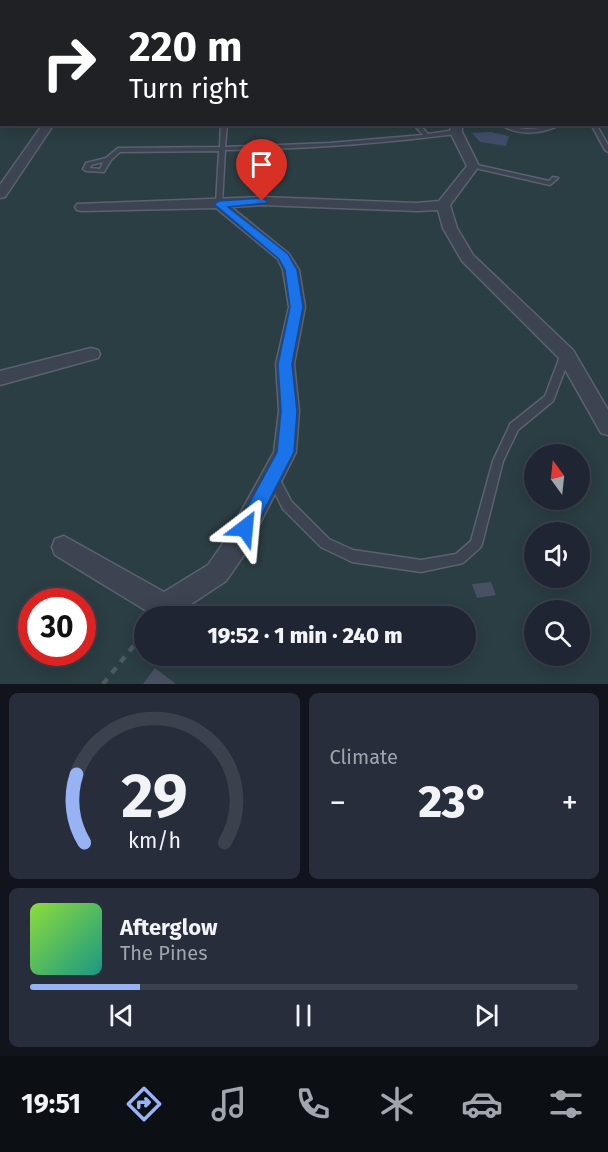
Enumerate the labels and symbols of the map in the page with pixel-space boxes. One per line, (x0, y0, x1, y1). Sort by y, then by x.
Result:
pin (236, 139, 287, 201)
north arrow (524, 444, 590, 510)
position arrow (213, 496, 277, 560)
speed limit sign: 30 (18, 588, 96, 666)

